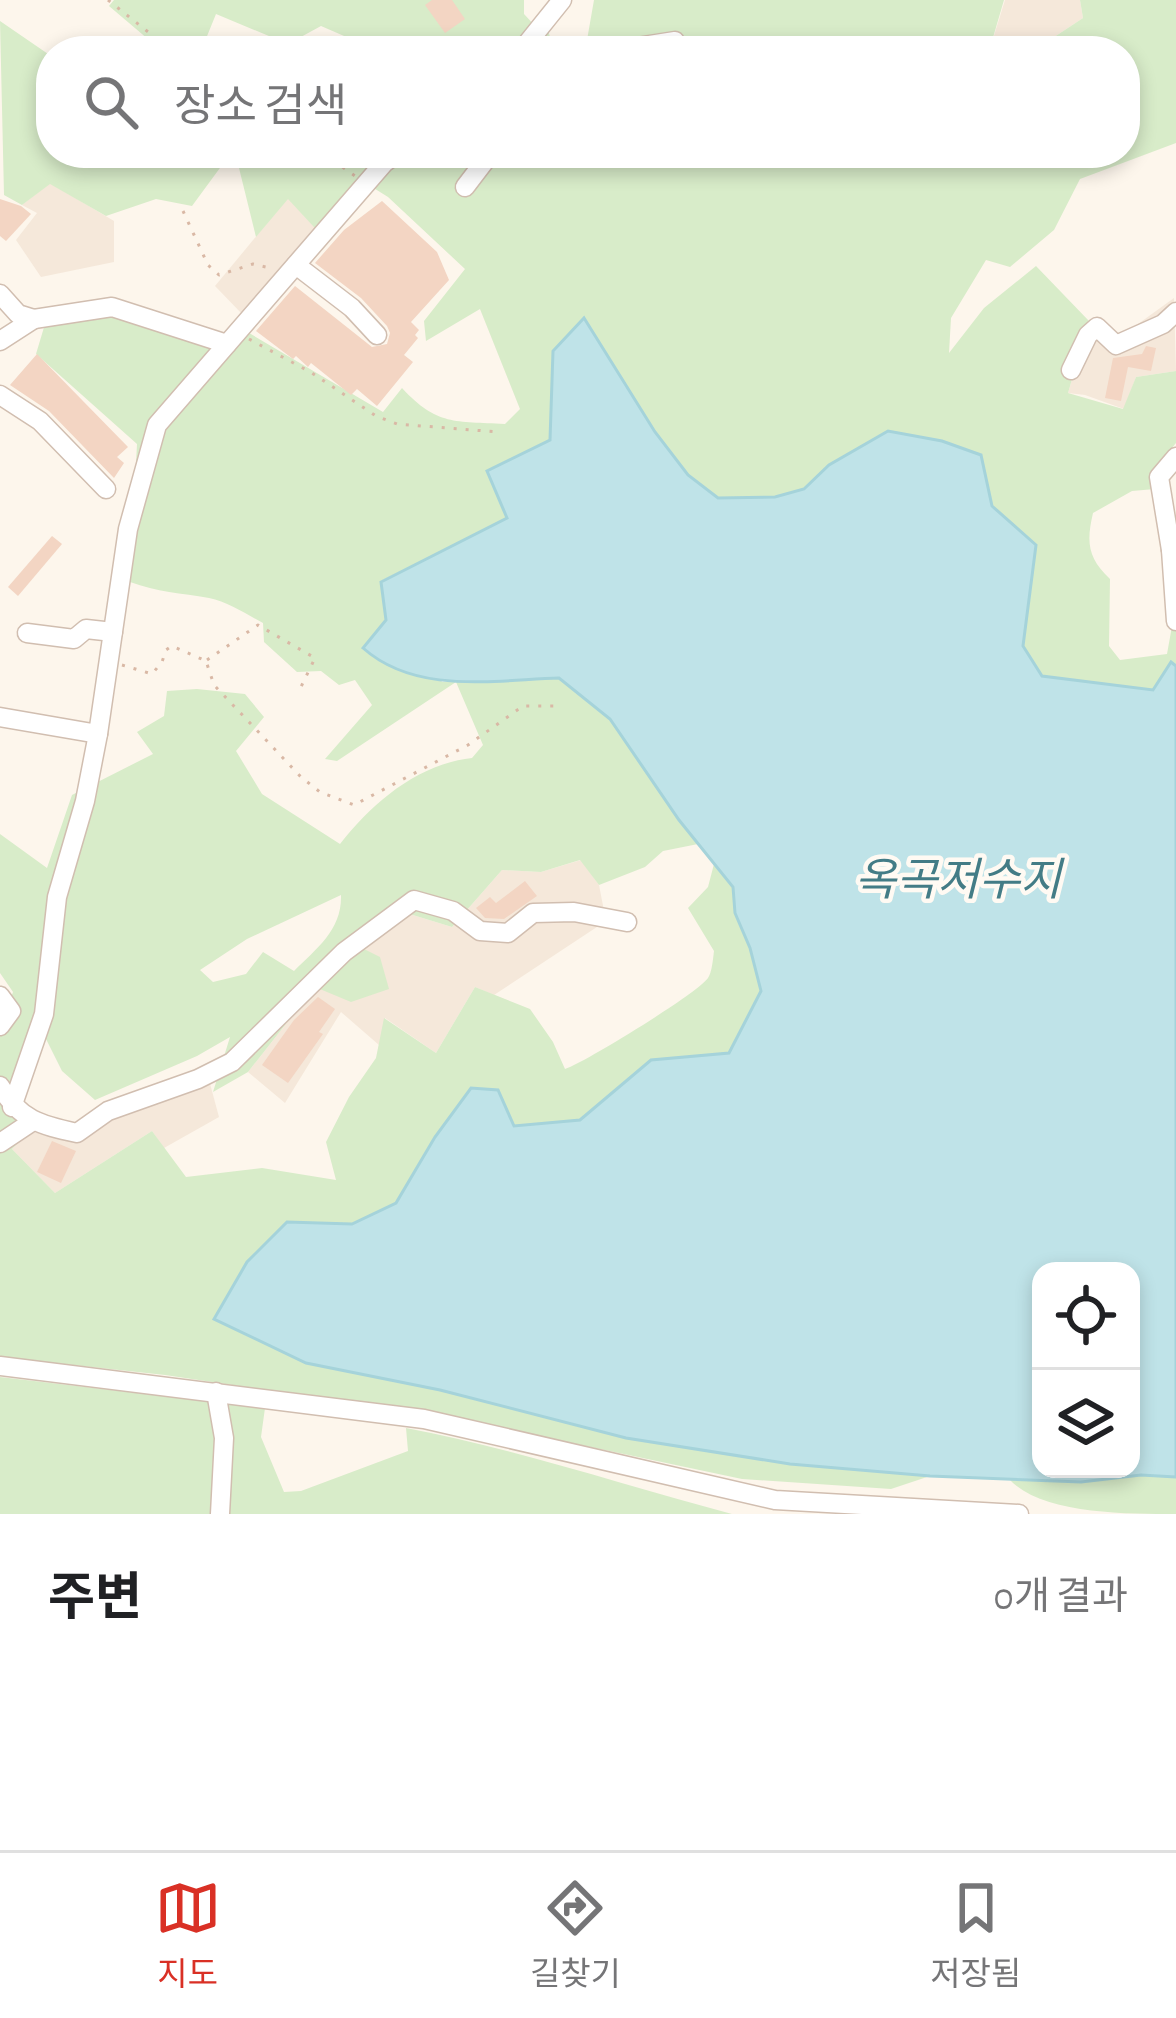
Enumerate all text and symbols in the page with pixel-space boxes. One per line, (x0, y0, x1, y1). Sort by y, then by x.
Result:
search box (36, 36, 1140, 168)
icon: search (78, 69, 144, 135)
text: 장소 검색 (174, 85, 347, 130)
water label: 옥곡저수지 (854, 857, 1065, 904)
map controls (1032, 1262, 1140, 1478)
button: locate (1032, 1262, 1140, 1370)
button: layers (1032, 1370, 1140, 1478)
text: 주변 (48, 1573, 142, 1624)
text: 0개 결과 (993, 1578, 1128, 1617)
tab: 지도 (155, 1875, 221, 1996)
tab: 길찾기 (530, 1875, 621, 1996)
tab: 저장됨 (930, 1875, 1021, 1996)

